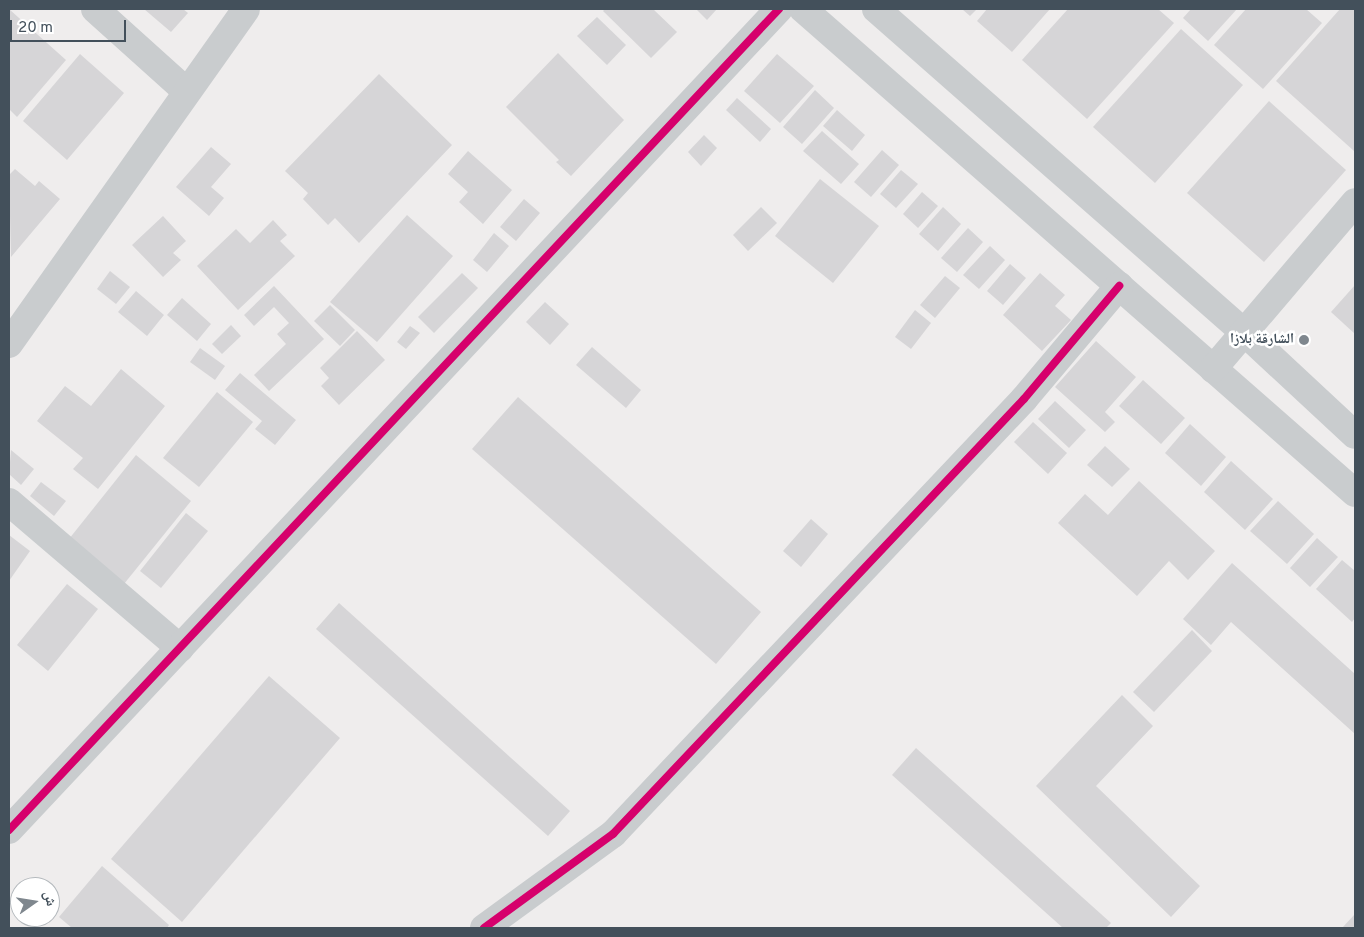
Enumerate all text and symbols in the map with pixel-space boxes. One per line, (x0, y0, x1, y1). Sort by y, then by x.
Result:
scale bar (12, 10, 129, 42)
text: 20 m (18, 19, 53, 38)
place label: الشارقة بلازا (1230, 332, 1294, 348)
marker: الشارقة بلازا (1298, 334, 1310, 346)
north arrow (10, 877, 60, 927)
text: ش (39, 890, 59, 908)

